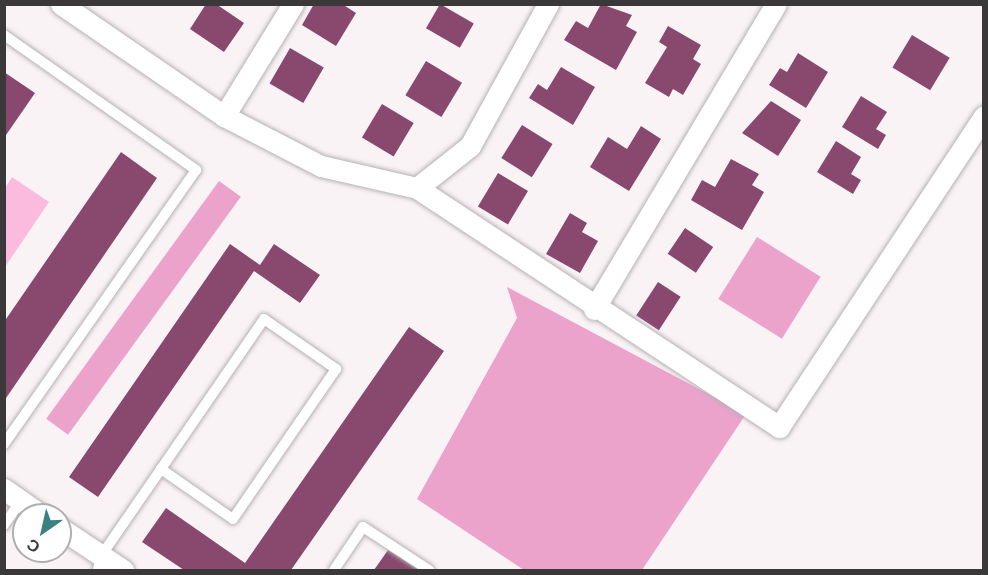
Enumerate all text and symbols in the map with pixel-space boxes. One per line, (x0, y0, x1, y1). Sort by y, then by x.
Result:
north arrow (12, 503, 72, 563)
text: С (23, 536, 43, 558)

